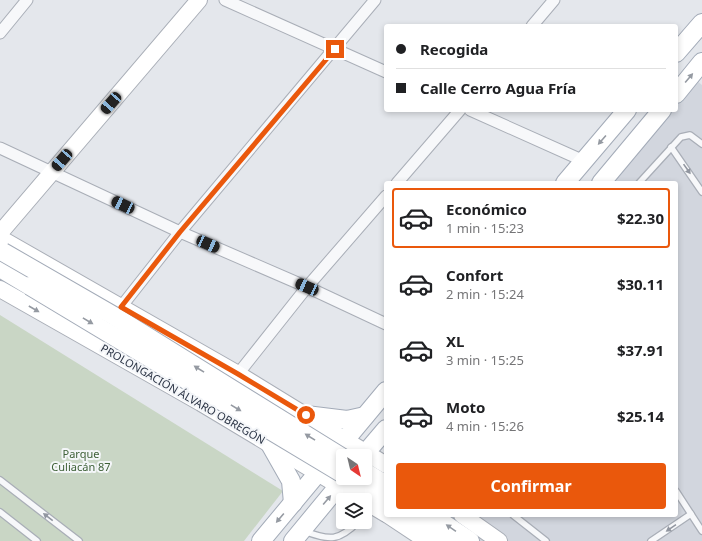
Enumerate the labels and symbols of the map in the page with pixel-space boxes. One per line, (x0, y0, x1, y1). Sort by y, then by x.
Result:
route end (326, 40, 344, 58)
one-way arrow (685, 73, 693, 83)
car (99, 90, 123, 116)
one-way arrow (597, 134, 606, 145)
car (50, 147, 74, 173)
one-way arrow (683, 164, 691, 175)
car (110, 194, 136, 216)
car (195, 234, 221, 254)
car (294, 277, 320, 297)
one-way arrow (28, 305, 40, 312)
one-way arrow (82, 317, 94, 324)
street label: PROLONGACIÓN ÁLVARO OBREGÓN (98, 340, 268, 447)
one-way arrow (194, 365, 204, 373)
one-way arrow (230, 405, 242, 412)
route start (297, 406, 315, 424)
one-way arrow (304, 434, 316, 441)
park label: Parque Culiacán 87 (51, 446, 111, 474)
north arrow (336, 449, 372, 485)
one-way arrow (322, 495, 331, 506)
one-way arrow (276, 512, 285, 523)
one-way arrow (43, 513, 54, 521)
one-way arrow (445, 524, 456, 532)
one-way arrow (666, 524, 676, 532)

